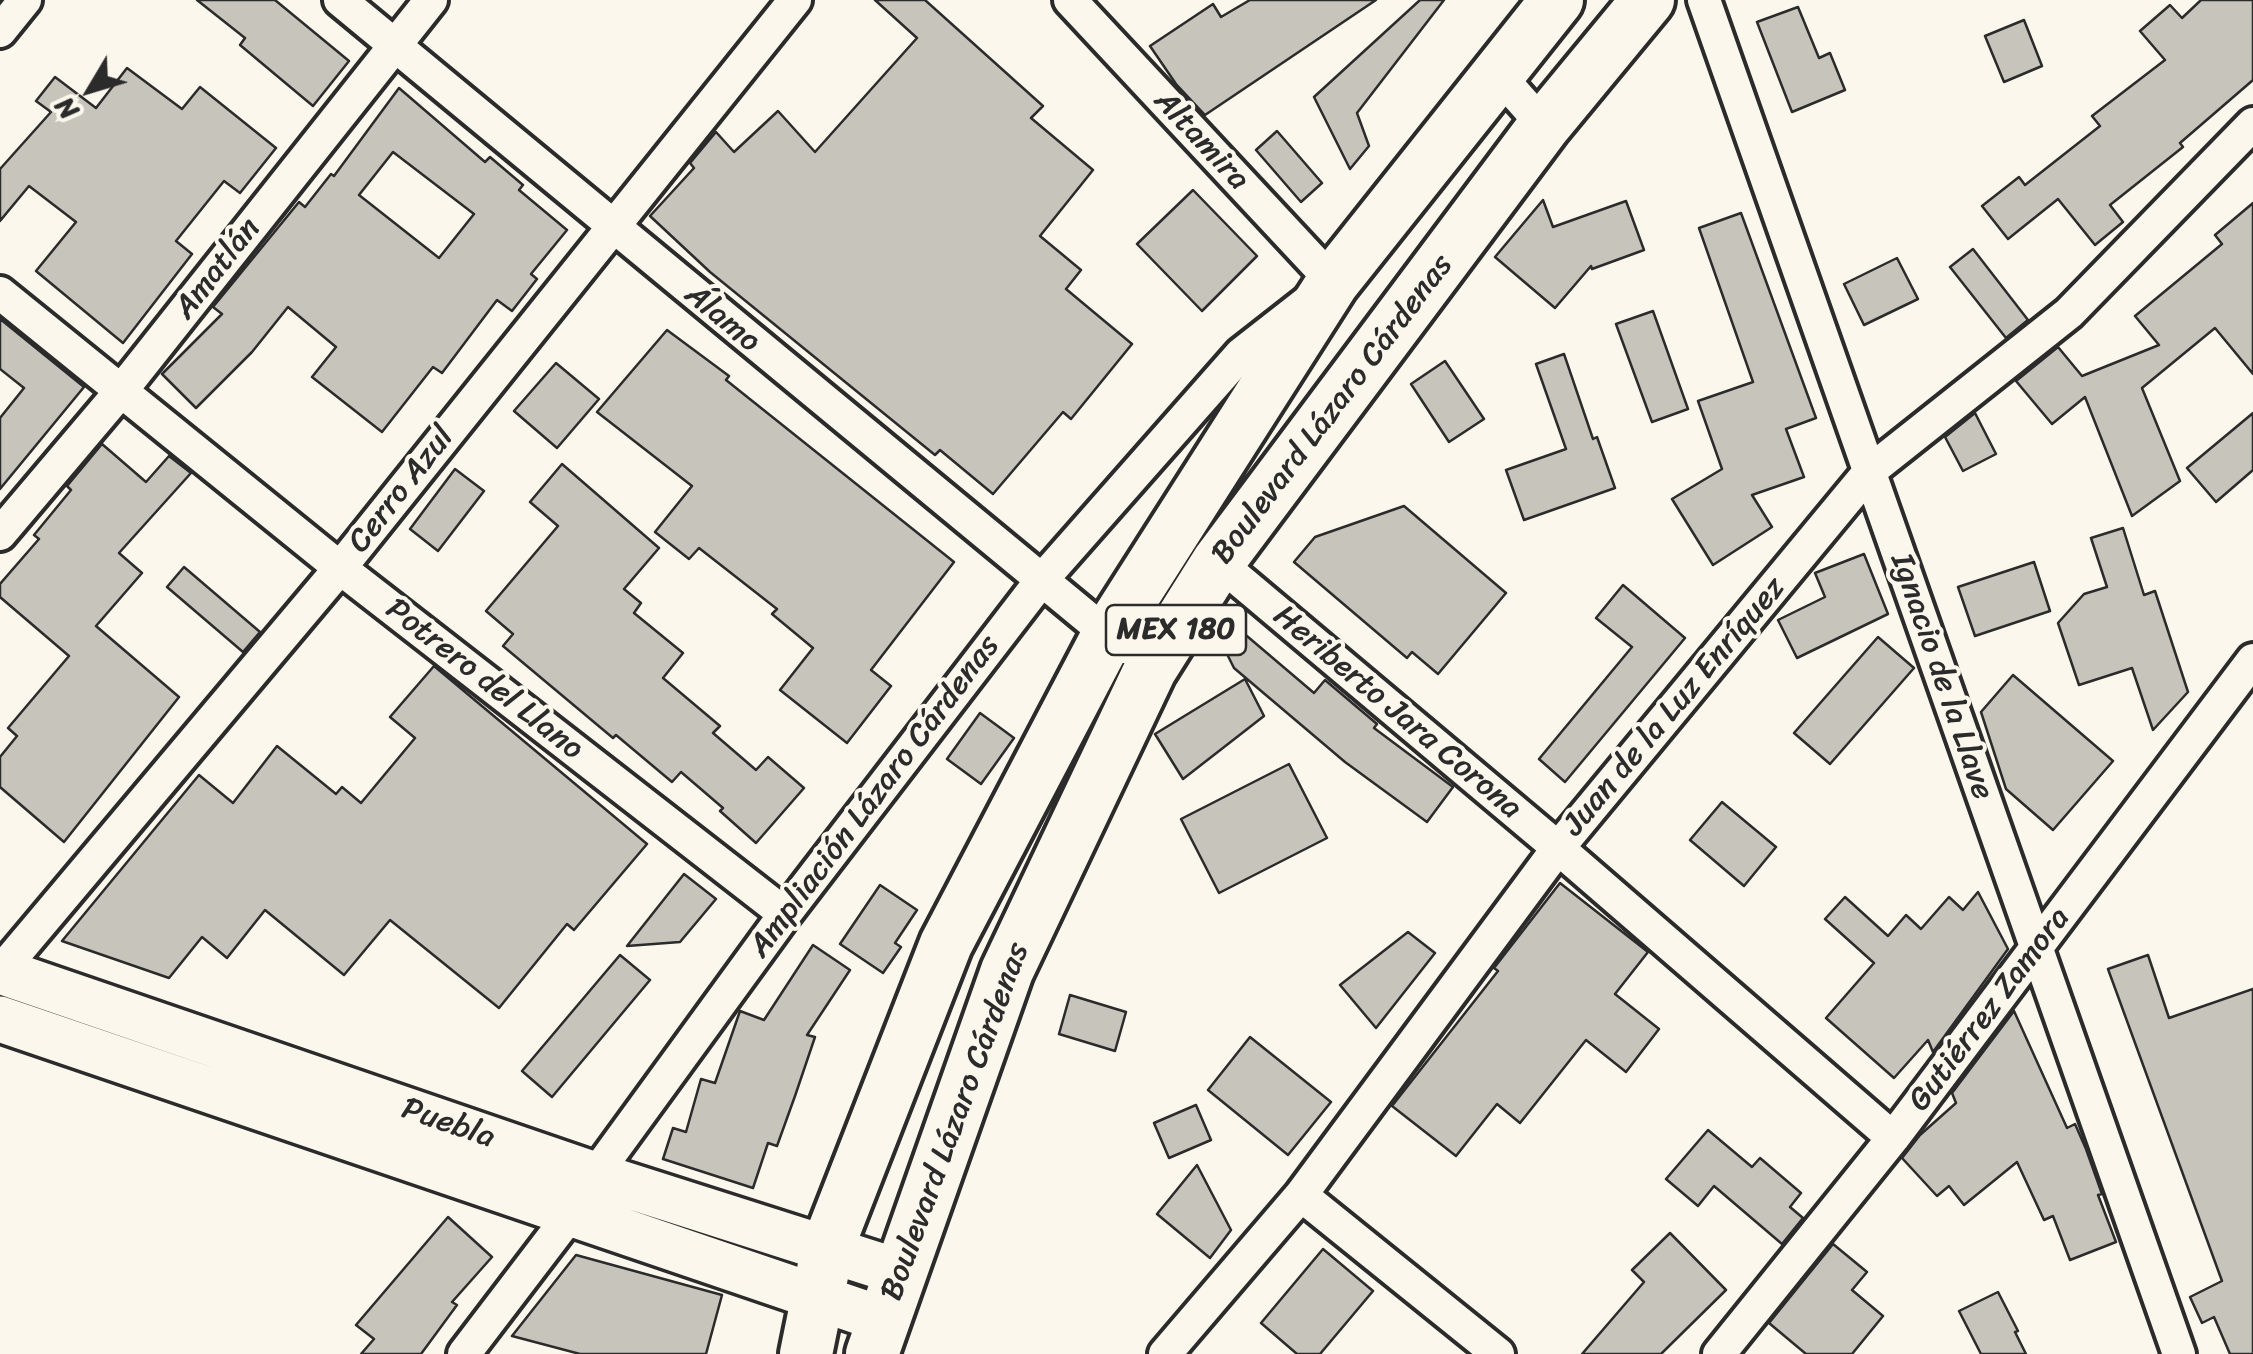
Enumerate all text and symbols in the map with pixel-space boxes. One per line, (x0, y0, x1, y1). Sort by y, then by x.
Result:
north arrow (40, 40, 140, 140)
street label: Altamira (1145, 83, 1257, 199)
text: N (41, 86, 91, 132)
street label: Amatlán (167, 211, 269, 327)
street label: Boulevard Lázaro Cárdenas (1204, 248, 1462, 572)
street label: Álamo (676, 276, 768, 362)
street label: Cerro Azul (341, 419, 463, 561)
street label: Ignacio de la Llave (1881, 549, 2001, 805)
street label: Juan de la Luz Enríquez (1556, 570, 1794, 844)
street label: Potrero del Llano (377, 591, 591, 769)
street label: Heriberto Jara Corona (1265, 598, 1529, 828)
road number: MEX 180 (1106, 605, 1246, 655)
street label: Ampliación Lázaro Cárdenas (741, 628, 1009, 966)
street label: Gutiérrez Zamora (1901, 901, 2079, 1119)
street label: Boulevard Lázaro Cárdenas (873, 938, 1039, 1306)
street label: Puebla (396, 1090, 500, 1158)

